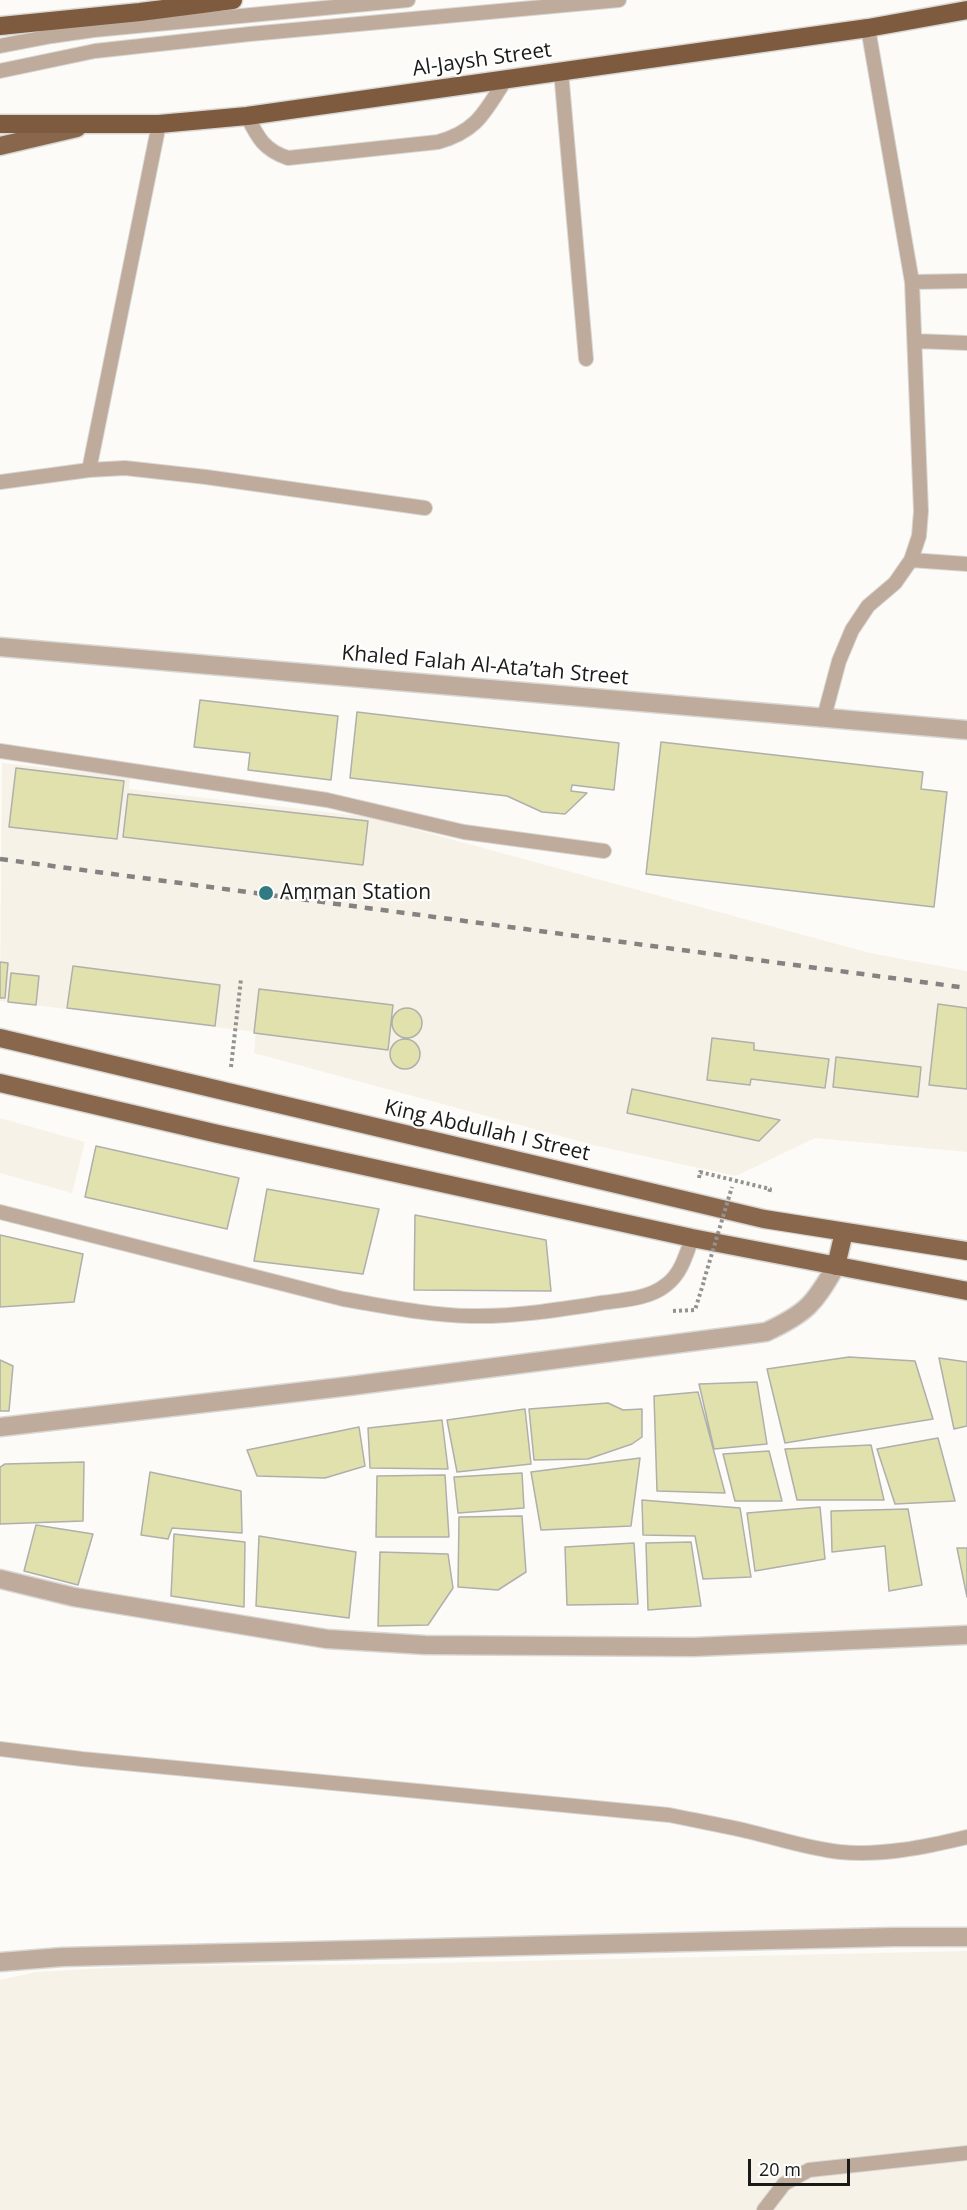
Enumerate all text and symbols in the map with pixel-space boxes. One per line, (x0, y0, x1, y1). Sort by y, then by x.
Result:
street label: Al-Jaysh Street (411, 38, 553, 82)
street label: Khaled Falah Al-Ata’tah Street (340, 641, 630, 691)
place label: Amman Station (280, 880, 431, 906)
marker: Amman Station (257, 884, 275, 902)
street label: King Abdullah I Street (382, 1095, 592, 1167)
scale bar (751, 2147, 853, 2185)
text: 20 m (759, 2157, 801, 2181)

